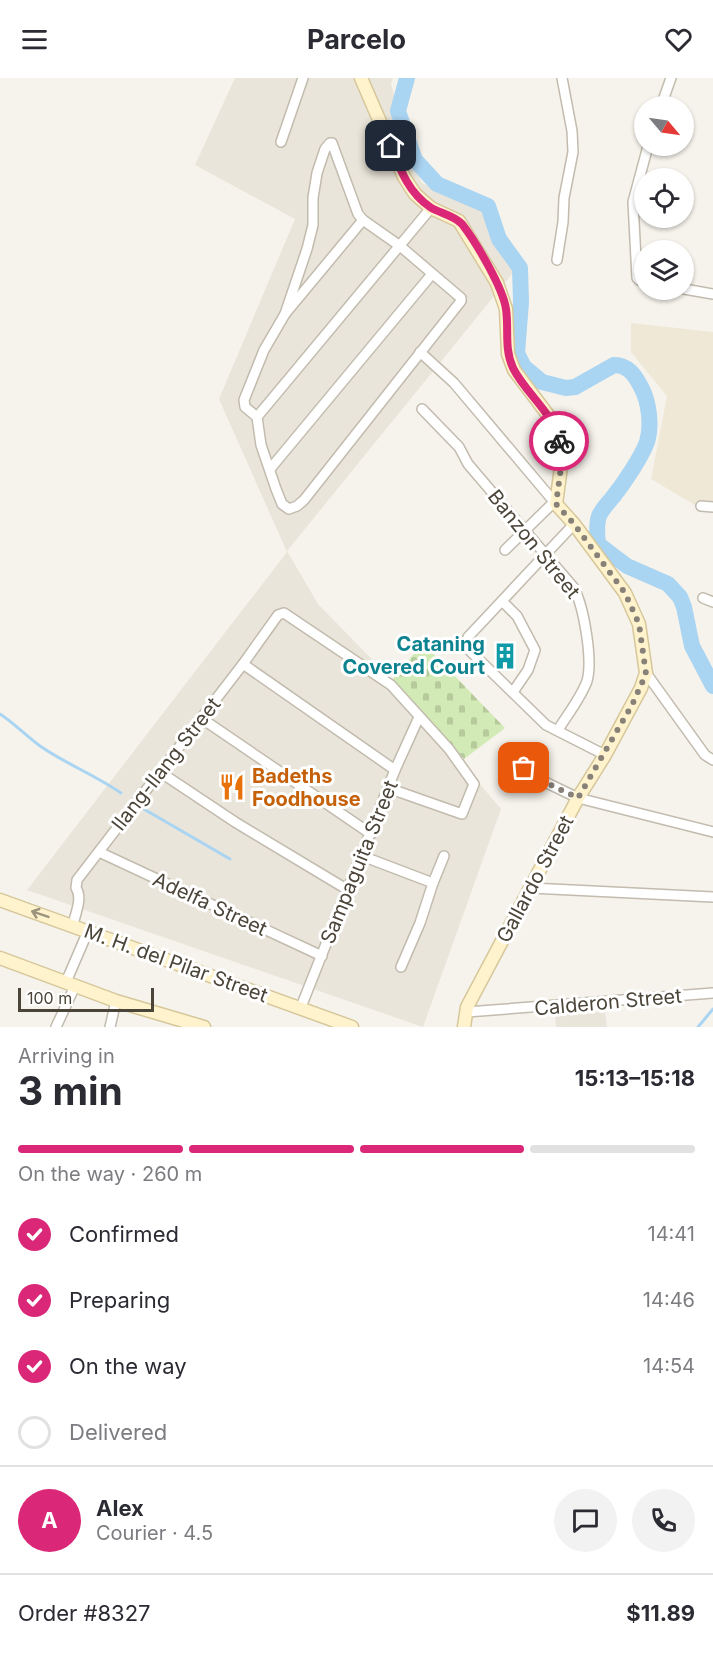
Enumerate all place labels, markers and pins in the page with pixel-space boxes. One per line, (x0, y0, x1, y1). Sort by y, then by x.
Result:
pin (365, 120, 416, 171)
place label: Cataning Covered Court (342, 632, 485, 679)
building icon: Cataning Covered Court (490, 641, 520, 671)
pin (498, 742, 549, 793)
place label: Badeths Foodhouse (252, 764, 361, 811)
restaurant icon: Badeths Foodhouse (217, 772, 247, 802)

